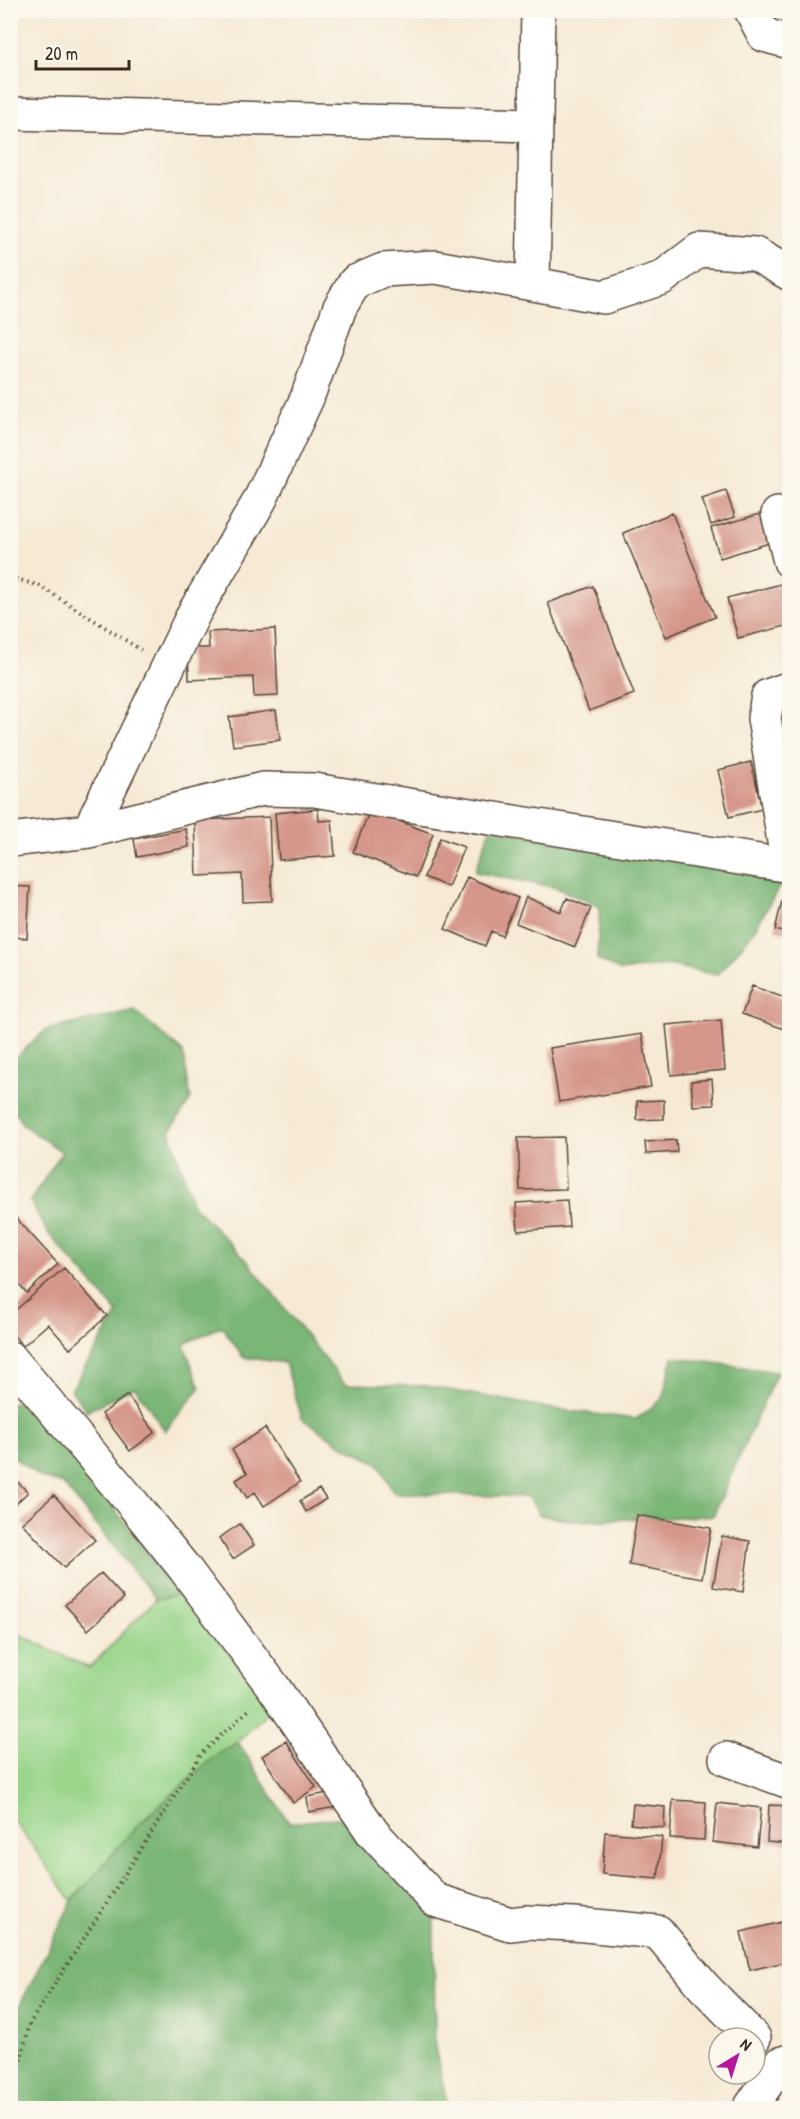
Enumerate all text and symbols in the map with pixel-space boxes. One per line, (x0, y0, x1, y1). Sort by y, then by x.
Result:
scale bar (36, 33, 129, 71)
text: 20 m (45, 41, 78, 66)
north arrow (707, 2026, 767, 2086)
text: N (736, 2033, 757, 2056)

